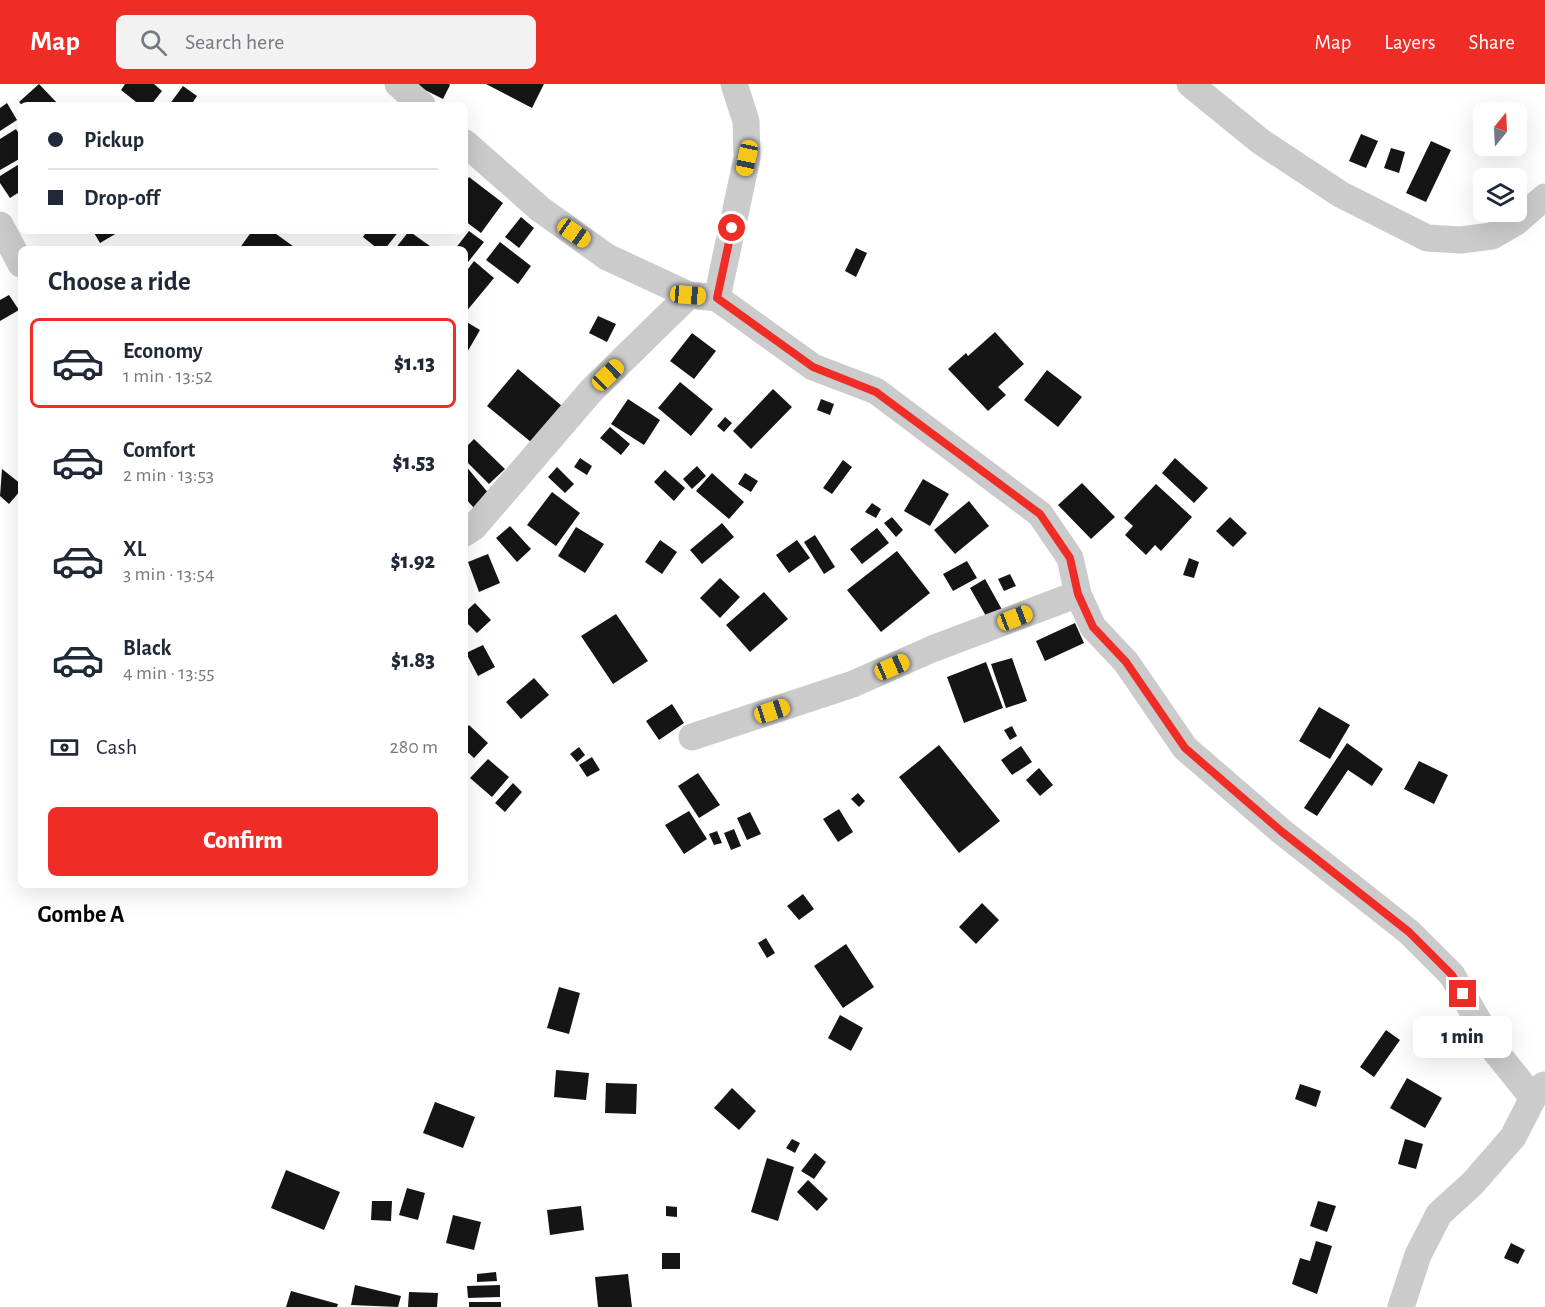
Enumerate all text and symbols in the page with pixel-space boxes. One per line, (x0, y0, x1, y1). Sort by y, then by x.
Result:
search box (116, 15, 536, 69)
icon: search (137, 26, 170, 59)
text: Map (30, 28, 80, 56)
text: Search here (185, 31, 284, 53)
text: Map (1315, 32, 1351, 53)
text: Layers (1384, 32, 1435, 53)
text: Share (1468, 32, 1515, 53)
north arrow (1473, 102, 1527, 156)
map controls (1473, 102, 1527, 222)
text: Pickup (84, 129, 144, 151)
car (734, 139, 760, 177)
button: layers (1473, 168, 1527, 222)
text: Drop-off (84, 187, 160, 209)
route start (718, 214, 745, 241)
car (554, 215, 594, 251)
text: Choose a ride (48, 268, 191, 295)
car (669, 284, 707, 306)
icon: car (51, 336, 105, 390)
text: Economy (123, 340, 203, 362)
text: $1.13 (394, 352, 435, 374)
car (589, 356, 627, 394)
text: 1 min · 13:52 (123, 366, 213, 386)
icon: car (51, 435, 105, 489)
text: Comfort (123, 439, 195, 461)
text: $1.53 (392, 451, 435, 473)
text: 2 min · 13:53 (123, 465, 214, 485)
icon: car (51, 534, 105, 588)
text: XL (123, 538, 146, 560)
text: $1.92 (391, 550, 435, 572)
text: 3 min · 13:54 (123, 564, 215, 584)
car (995, 603, 1035, 633)
icon: car (51, 633, 105, 687)
text: Black (123, 637, 171, 659)
text: $1.83 (391, 649, 435, 671)
car (872, 651, 912, 683)
text: 4 min · 13:55 (123, 663, 215, 683)
car (752, 697, 792, 725)
icon: cash (48, 731, 81, 764)
text: Cash (96, 736, 137, 758)
text: 280 m (390, 737, 438, 757)
button: Confirm (48, 807, 438, 876)
district label: Gombe A (38, 903, 125, 927)
route end (1449, 980, 1476, 1007)
callout: 1 min (1414, 1015, 1512, 1057)
text: 1 min (1441, 1027, 1484, 1047)

